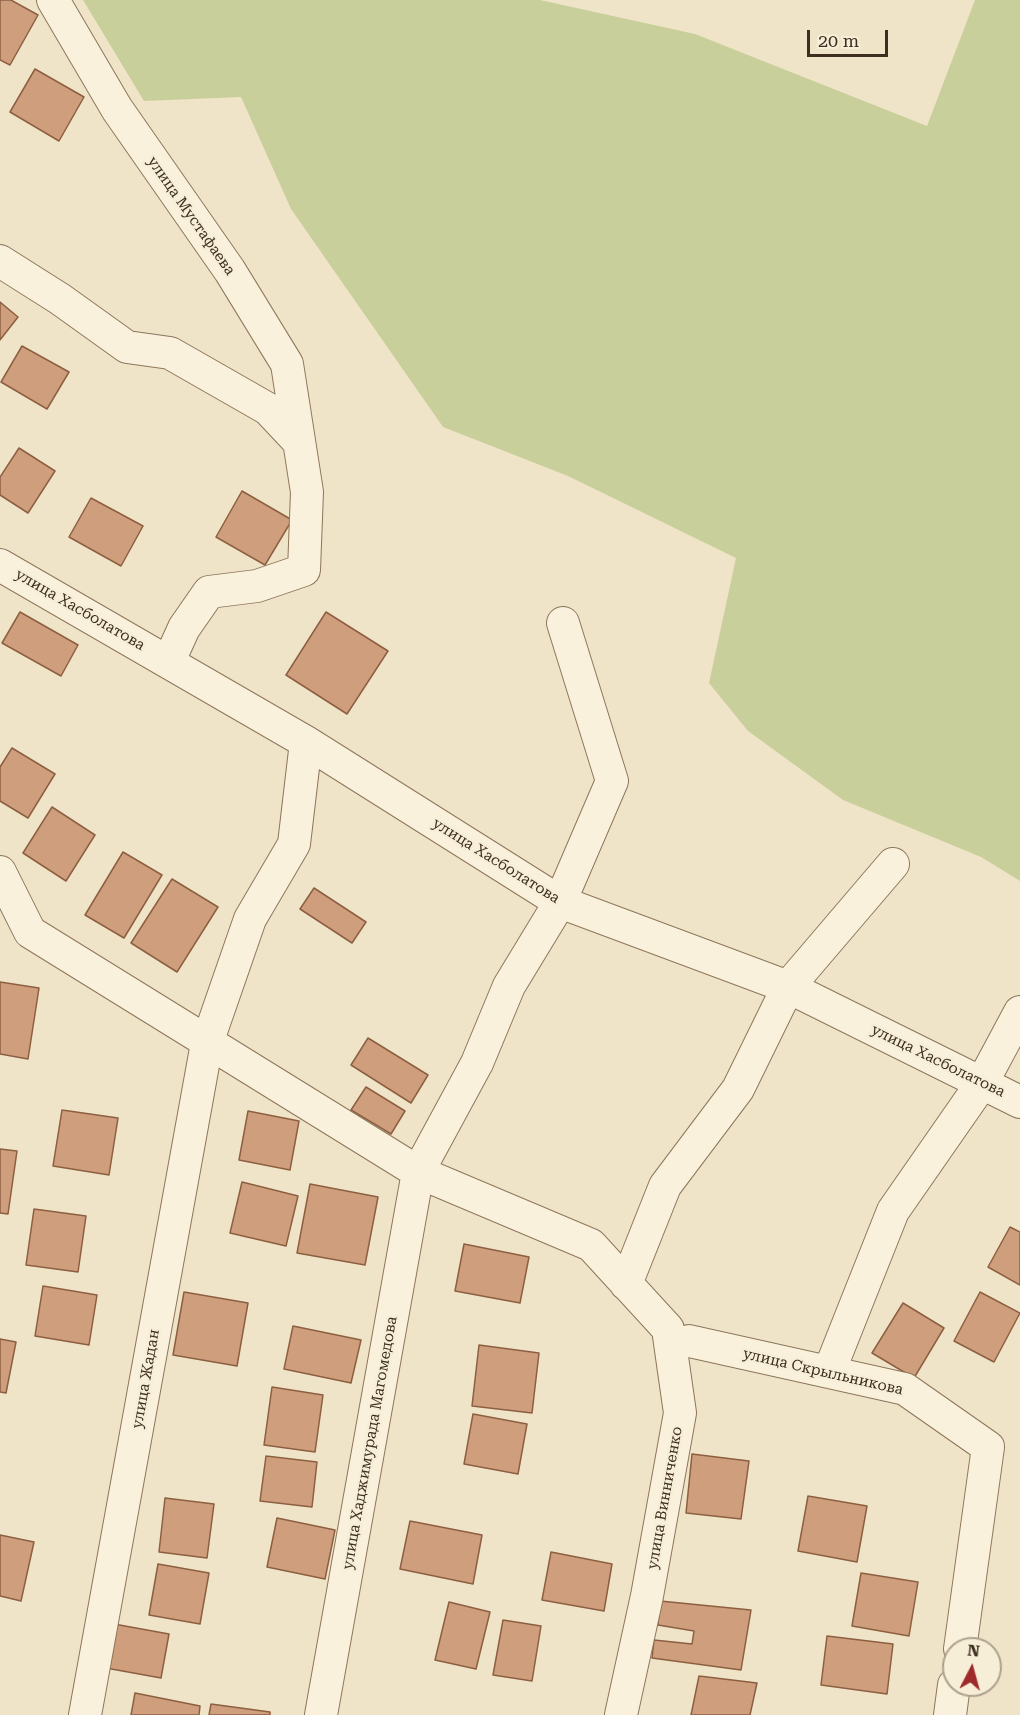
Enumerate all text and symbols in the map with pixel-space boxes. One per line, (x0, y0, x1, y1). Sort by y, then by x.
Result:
scale bar (810, 18, 891, 56)
text: 20 m (818, 30, 859, 51)
street label: улица Мустафаева (143, 153, 239, 279)
street label: улица Хасболатова (12, 566, 148, 654)
street label: улица Хасболатова (429, 814, 563, 908)
street label: улица Хасболатова (868, 1021, 1008, 1101)
street label: улица Хаджимурада Магомедова (339, 1315, 401, 1571)
street label: улица Жадан (128, 1328, 164, 1430)
street label: улица Скрыльникова (741, 1345, 905, 1399)
street label: улица Винниченко (644, 1425, 686, 1571)
north arrow (942, 1637, 1002, 1697)
text: N (967, 1640, 981, 1661)

